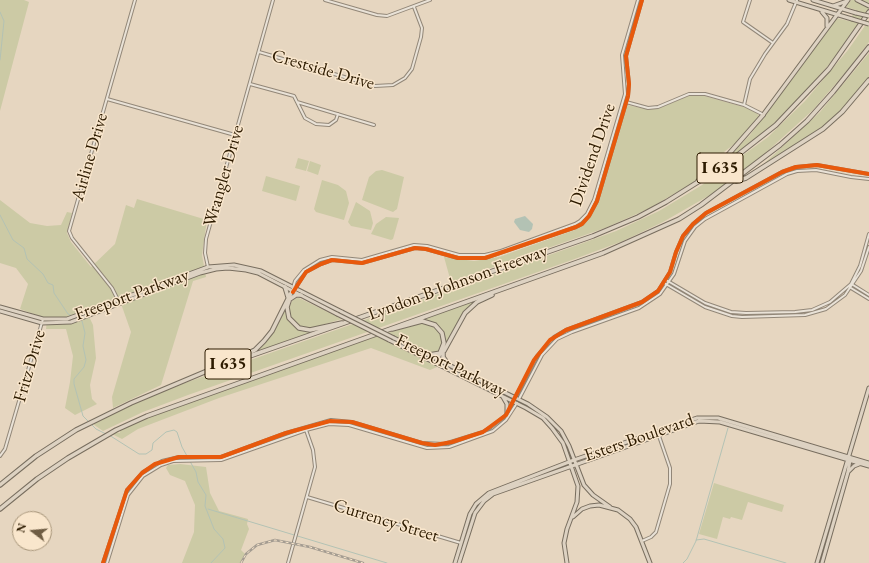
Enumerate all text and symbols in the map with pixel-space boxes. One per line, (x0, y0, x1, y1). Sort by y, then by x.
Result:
street label: Crestside Drive (269, 45, 377, 95)
street label: Dividend Drive (565, 101, 621, 209)
street label: Airline Drive (67, 111, 113, 203)
street label: Wrangler Drive (199, 123, 249, 229)
road number: I 635 (697, 153, 743, 183)
street label: Lyndon B Johnson Freeway (365, 240, 551, 326)
street label: Freeport Parkway (72, 264, 192, 326)
street label: Fritz Drive (9, 327, 51, 405)
street label: Freeport Parkway (392, 330, 510, 402)
road number: I 635 (205, 349, 251, 379)
street label: Esters Boulevard (581, 409, 697, 467)
street label: Currency Street (331, 495, 441, 547)
north arrow (12, 511, 52, 551)
text: N (13, 522, 29, 534)

